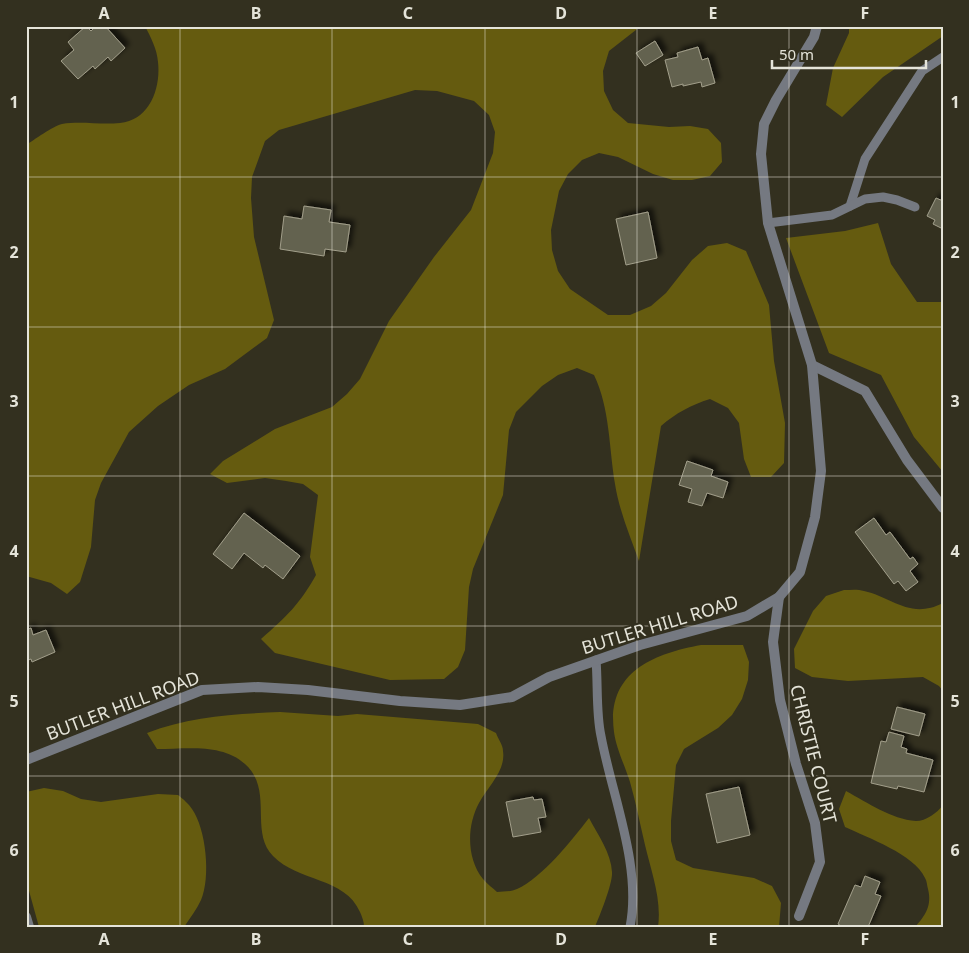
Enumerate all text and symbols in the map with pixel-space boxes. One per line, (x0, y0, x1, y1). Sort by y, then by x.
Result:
text: A (98, 2, 110, 24)
text: B (251, 2, 261, 24)
text: C (403, 2, 413, 24)
text: D (555, 2, 567, 24)
text: E (709, 2, 718, 24)
text: F (861, 2, 869, 24)
scale bar (772, 38, 925, 70)
text: 50 m (779, 44, 814, 64)
text: 1 (9, 91, 19, 113)
text: 1 (950, 91, 960, 113)
text: 2 (9, 241, 19, 263)
text: 2 (950, 241, 960, 263)
text: 3 (9, 390, 19, 412)
text: 3 (950, 390, 960, 412)
text: 4 (9, 540, 19, 562)
text: 4 (950, 540, 960, 562)
street label: BUTLER HILL ROAD (578, 589, 741, 659)
street label: BUTLER HILL ROAD (42, 665, 203, 745)
street label: CHRISTIE COURT (785, 682, 843, 826)
text: 5 (9, 690, 19, 712)
text: 5 (950, 690, 960, 712)
text: 6 (9, 839, 19, 861)
text: 6 (950, 839, 960, 861)
text: A (98, 928, 110, 950)
text: B (251, 928, 261, 950)
text: C (403, 928, 413, 950)
text: D (555, 928, 567, 950)
text: E (709, 928, 718, 950)
text: F (861, 928, 869, 950)

